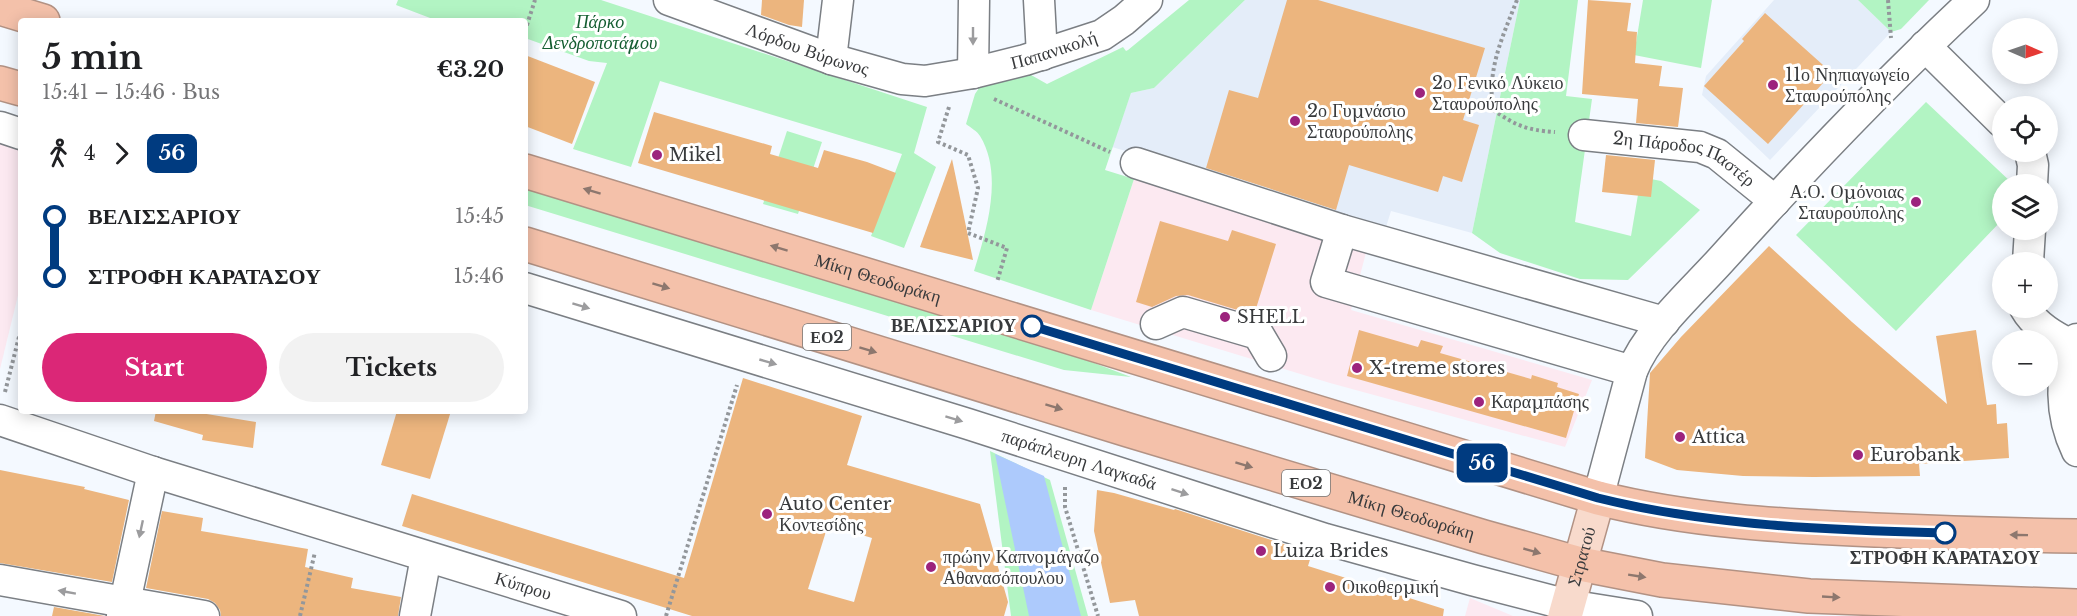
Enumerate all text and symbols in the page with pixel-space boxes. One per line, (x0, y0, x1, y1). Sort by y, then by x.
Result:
park label: Πάρκο Δενδροποτάμου (542, 11, 657, 54)
street label: Λόρδου Βύρωνος (743, 18, 871, 80)
north arrow (1992, 18, 2058, 84)
map controls (1992, 18, 2058, 396)
street label: Παπανικολή (1008, 26, 1100, 74)
one-way arrow (968, 27, 978, 46)
text: 5 min (42, 37, 143, 78)
text: €3.20 (437, 56, 504, 83)
place label: 11ο Νηπιαγωγείο Σταυρούπολης (1785, 64, 1910, 107)
place label: 2ο Γενικό Λύκειο Σταυρούπολης (1432, 72, 1563, 115)
marker: 11ο Νηπιαγωγείο Σταυρούπολης (1766, 78, 1780, 92)
text: 15:41 – 15:46 · Bus (42, 80, 220, 104)
marker: 2ο Γενικό Λύκειο Σταυρούπολης (1413, 86, 1427, 100)
button: locate (1992, 96, 2058, 162)
place label: 2ο Γυμνάσιο Σταυρούπολης (1307, 100, 1413, 143)
marker: 2ο Γυμνάσιο Σταυρούπολης (1288, 114, 1302, 128)
street label: 2η Πάροδος Παστέρ (1612, 127, 1760, 191)
icon: walk (42, 137, 75, 170)
icon: forward (105, 137, 138, 170)
text: 56 (159, 140, 185, 166)
text: 4 (84, 141, 96, 165)
place label: Mikel (669, 144, 721, 166)
marker: Mikel (650, 148, 664, 162)
button: layers (1992, 174, 2058, 240)
place label: Α.Ο. Ομόνοιας Σταυρούπολης (1790, 181, 1904, 224)
one-way arrow (583, 186, 601, 196)
marker: Α.Ο. Ομόνοιας Σταυρούπολης (1909, 195, 1923, 209)
text: ΒΕΛΙΣΣΑΡΙΟΥ (88, 203, 241, 230)
text: 15:45 (455, 204, 504, 228)
one-way arrow (770, 243, 788, 252)
street label: Μίκη Θεοδωράκη (812, 249, 944, 308)
button: + (1992, 252, 2058, 318)
text: ΣΤΡΟΦΗ ΚΑΡΑΤΑΣΟΥ (88, 263, 321, 290)
text: 15:46 (453, 264, 504, 288)
one-way arrow (652, 282, 670, 291)
one-way arrow (572, 301, 590, 311)
place label: SHELL (1237, 306, 1305, 328)
marker: SHELL (1218, 310, 1232, 324)
place label: ΒΕΛΙΣΣΑΡΙΟΥ (891, 315, 1016, 337)
marker: ΒΕΛΙΣΣΑΡΙΟΥ (1021, 315, 1043, 337)
road number: ΕΟ2 (803, 324, 851, 350)
button: − (1992, 330, 2058, 396)
button: Start (42, 333, 267, 402)
button: Tickets (279, 333, 504, 402)
one-way arrow (859, 345, 877, 355)
place label: X-treme stores (1369, 357, 1505, 379)
one-way arrow (759, 358, 777, 367)
marker: X-treme stores (1350, 361, 1364, 375)
place label: Καραμπάσης (1491, 391, 1589, 413)
marker: Καραμπάσης (1472, 395, 1486, 409)
one-way arrow (1045, 403, 1063, 412)
one-way arrow (945, 415, 963, 424)
street label: παράπλευρη Λαγκαδά (999, 425, 1160, 495)
place label: Attica (1691, 426, 1745, 448)
marker: Attica (1673, 430, 1687, 444)
line badge: 56 (1455, 444, 1509, 482)
place label: Eurobank (1870, 444, 1961, 466)
marker: Eurobank (1851, 448, 1865, 462)
text: 56 (1469, 450, 1495, 476)
one-way arrow (1235, 461, 1253, 470)
road number: ΕΟ2 (1282, 470, 1330, 496)
street label: Μίκη Θεοδωράκη (1345, 486, 1478, 545)
one-way arrow (1171, 487, 1189, 497)
place label: Auto Center Κοντεσίδης (778, 493, 892, 536)
marker: Auto Center Κοντεσίδης (760, 507, 774, 521)
one-way arrow (136, 520, 145, 539)
marker: ΣΤΡΟΦΗ ΚΑΡΑΤΑΣΟΥ (1934, 522, 1956, 544)
street label: Στρατού (1563, 524, 1601, 589)
one-way arrow (2009, 530, 2028, 540)
place label: Luiza Brides (1273, 540, 1388, 562)
marker: Luiza Brides (1254, 544, 1268, 558)
place label: πρώην Καπνομάγαζο Αθανασόπουλου (943, 546, 1099, 589)
one-way arrow (1523, 547, 1541, 556)
place label: ΣΤΡΟΦΗ ΚΑΡΑΤΑΣΟΥ (1850, 547, 2040, 569)
marker: πρώην Καπνομάγαζο Αθανασόπουλου (924, 560, 938, 574)
street label: Κύπρου (492, 567, 554, 605)
one-way arrow (1628, 572, 1647, 581)
place label: Οικοθερμική (1342, 576, 1439, 598)
marker: Οικοθερμική (1323, 580, 1337, 594)
one-way arrow (58, 587, 77, 596)
one-way arrow (1821, 593, 1840, 602)

